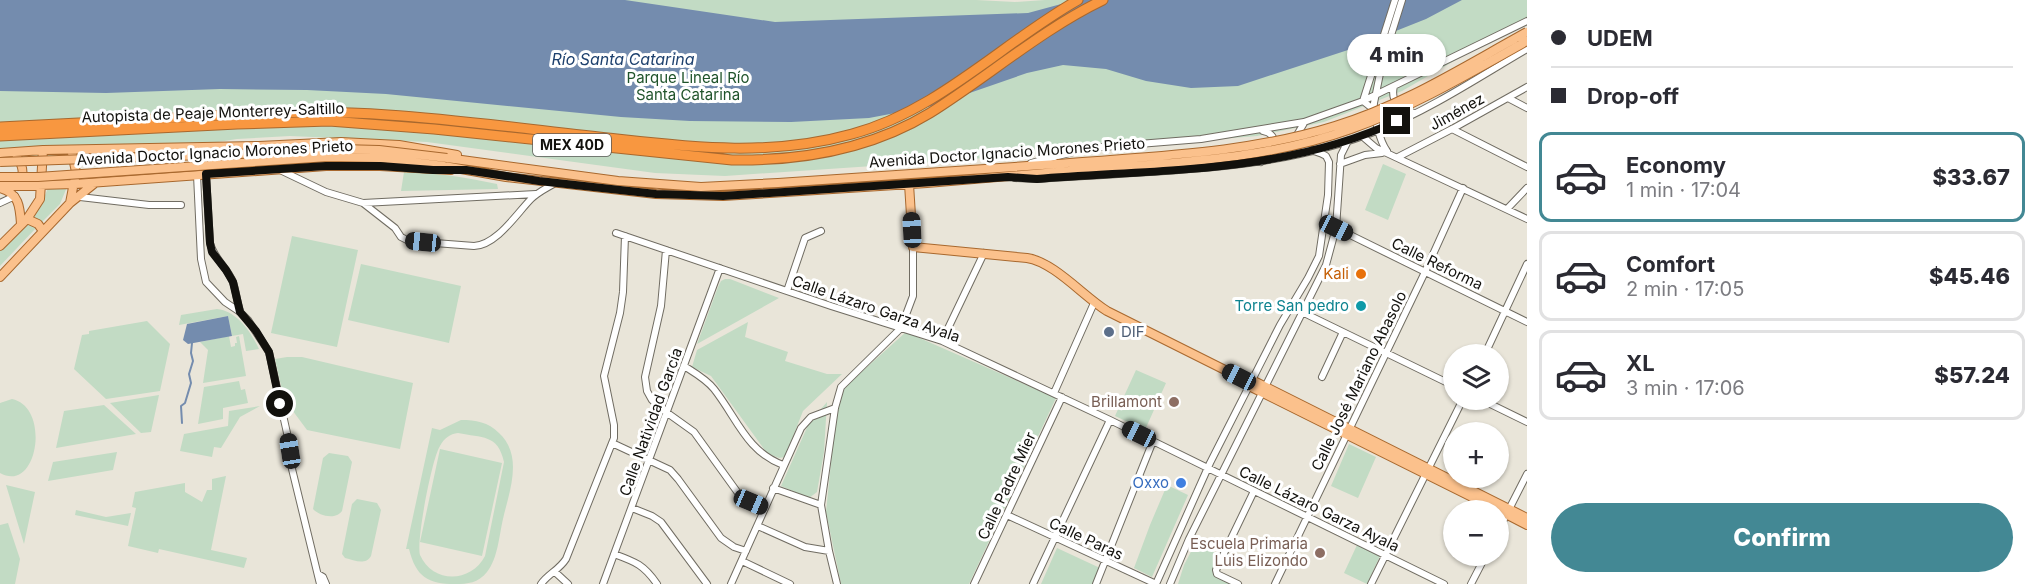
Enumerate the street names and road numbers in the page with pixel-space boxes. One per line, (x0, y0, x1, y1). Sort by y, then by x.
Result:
street label: Jiménez (1426, 89, 1487, 134)
street label: Autopista de Peaje Monterrey-Saltillo (81, 98, 345, 127)
street label: Avenida Doctor Ignacio Morones Prieto (868, 133, 1146, 172)
road number: MEX 40D (533, 134, 611, 156)
street label: Avenida Doctor Ignacio Morones Prieto (76, 136, 354, 169)
street label: Calle Reforma (1388, 233, 1486, 294)
street label: Calle Lázaro Garza Ayala (790, 271, 963, 346)
street label: Calle José Mariano Abasolo (1307, 288, 1410, 474)
street label: Calle Natividad García (615, 345, 686, 499)
street label: Calle Padre Mier (973, 429, 1040, 543)
street label: Calle Lázaro Garza Ayala (1236, 461, 1403, 556)
street label: Calle Paras (1046, 513, 1126, 564)

